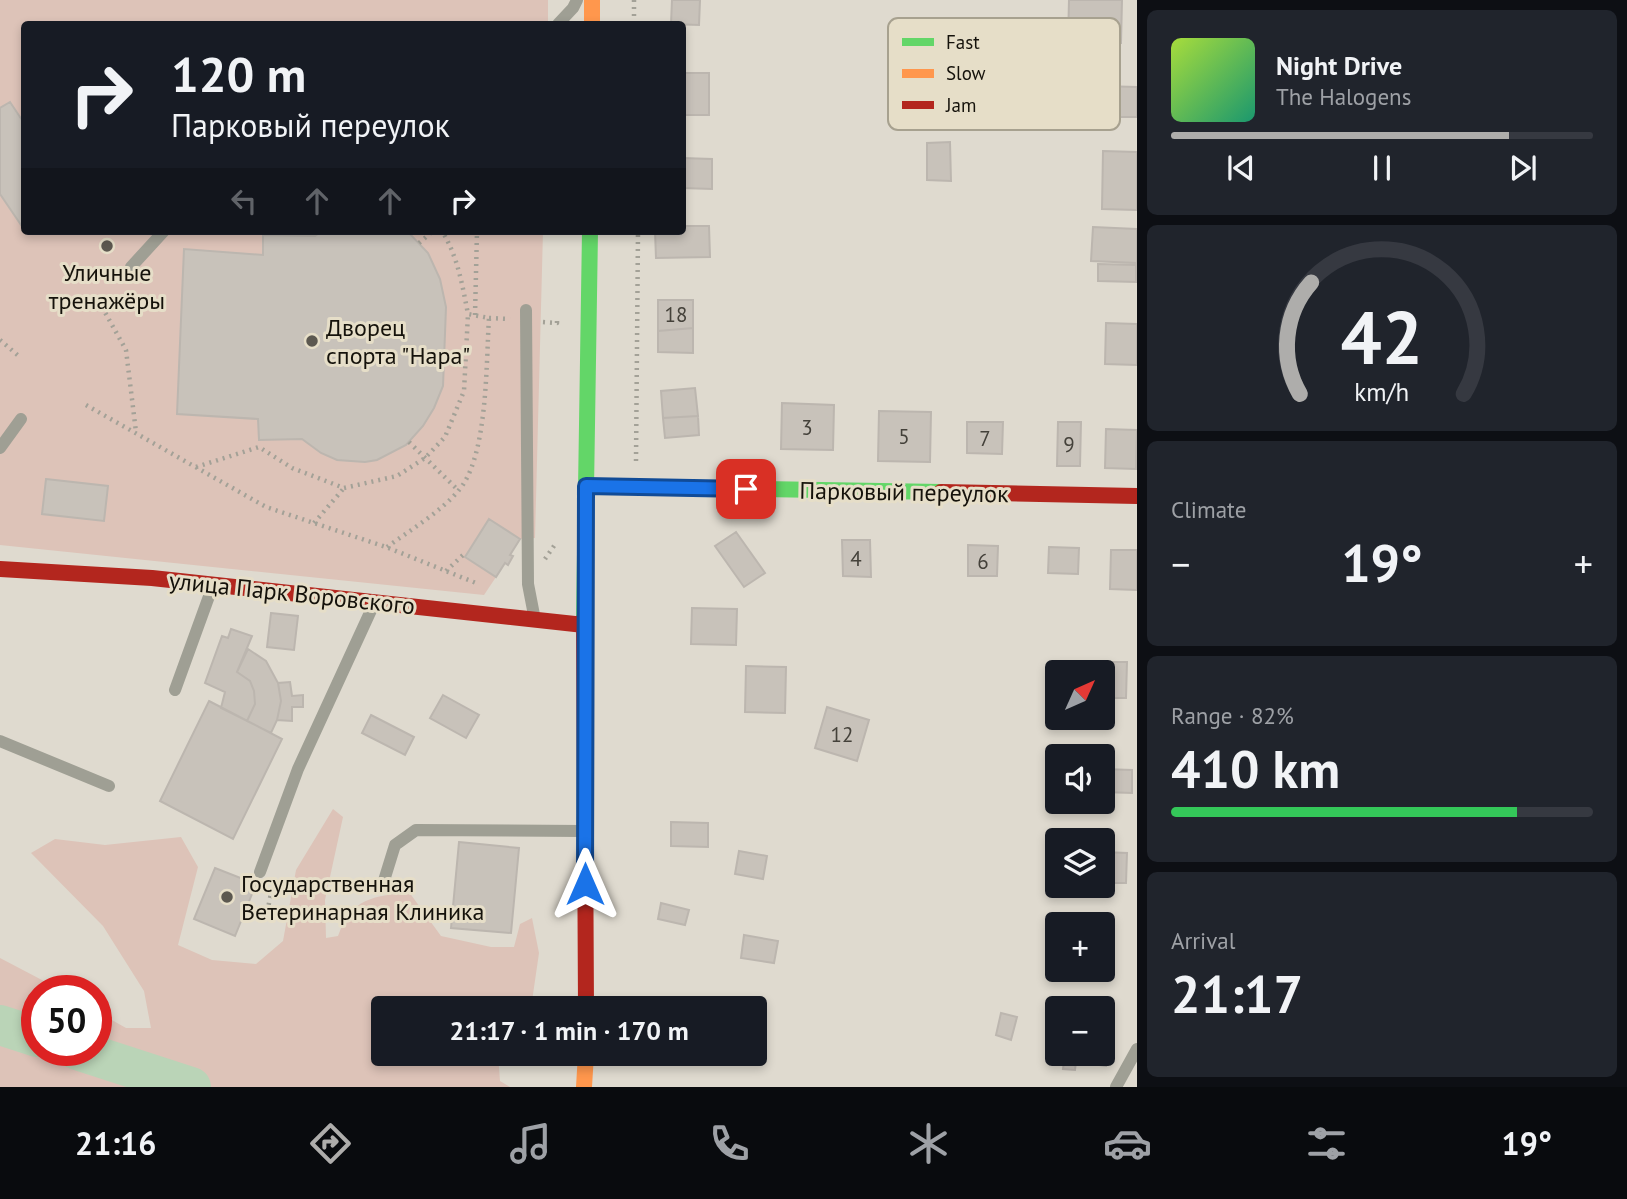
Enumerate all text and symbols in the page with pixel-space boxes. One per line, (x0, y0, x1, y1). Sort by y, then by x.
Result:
legend (888, 18, 1120, 130)
text: Fast (946, 30, 980, 54)
text: 120 m (171, 42, 306, 106)
icon: right (56, 49, 147, 140)
text: Night Drive (1276, 49, 1402, 82)
text: Slow (946, 61, 986, 85)
text: The Halogens (1276, 82, 1411, 111)
text: Jam (945, 93, 976, 117)
text: Парковый переулок (171, 104, 450, 146)
icon: previous (1222, 149, 1260, 187)
icon: pause (1363, 149, 1401, 187)
icon: next (1504, 149, 1542, 187)
icon: left (225, 182, 263, 220)
icon: ahead (298, 182, 336, 220)
icon: ahead (371, 182, 409, 220)
icon: right (444, 182, 482, 220)
marker: Уличные тренажёры (99, 238, 115, 254)
place label: Уличные тренажёры (49, 257, 165, 316)
text: 42 (1341, 291, 1423, 385)
house number: 18 (665, 301, 687, 328)
place label: Дворец спорта "Нара" (326, 312, 470, 371)
marker: Дворец спорта "Нара" (304, 333, 320, 349)
text: km/h (1355, 376, 1409, 408)
house number: 3 (801, 414, 813, 441)
house number: 5 (898, 423, 910, 450)
house number: 7 (979, 425, 991, 452)
house number: 9 (1063, 431, 1075, 458)
pin (716, 459, 776, 519)
icon: arrive (727, 470, 765, 508)
street label: Парковый переулок (799, 475, 1009, 509)
text: Climate (1171, 495, 1246, 524)
text: 19° (1341, 529, 1423, 596)
text: − (1171, 539, 1190, 588)
text: + (1574, 539, 1593, 588)
house number: 4 (850, 545, 862, 572)
house number: 6 (977, 548, 989, 575)
street label: улица Парк Воровского (168, 565, 416, 621)
north arrow (1045, 660, 1115, 730)
map controls (1045, 660, 1115, 1066)
text: Range · 82% (1171, 701, 1294, 730)
house number: 12 (831, 721, 853, 748)
text: 410 km (1171, 735, 1340, 802)
button: sound (1045, 744, 1115, 814)
button: layers (1045, 828, 1115, 898)
position arrow (548, 847, 622, 921)
place label: Государственная Ветеринарная Клиника (241, 868, 484, 927)
marker: Государственная Ветеринарная Клиника (219, 889, 235, 905)
button: + (1045, 912, 1115, 982)
text: Arrival (1171, 926, 1235, 955)
text: 21:17 (1171, 960, 1303, 1027)
speed limit sign: 50 (21, 975, 112, 1066)
button: − (1045, 996, 1115, 1066)
text: 21:17 · 1 min · 170 m (449, 1014, 689, 1047)
icon: directions (306, 1119, 355, 1168)
icon: music (506, 1119, 555, 1168)
icon: phone (705, 1119, 754, 1168)
icon: climate (904, 1119, 953, 1168)
icon: car (1103, 1119, 1152, 1168)
icon: filters (1302, 1119, 1351, 1168)
text: 21:16 (75, 1122, 156, 1164)
text: 19° (1502, 1122, 1552, 1164)

